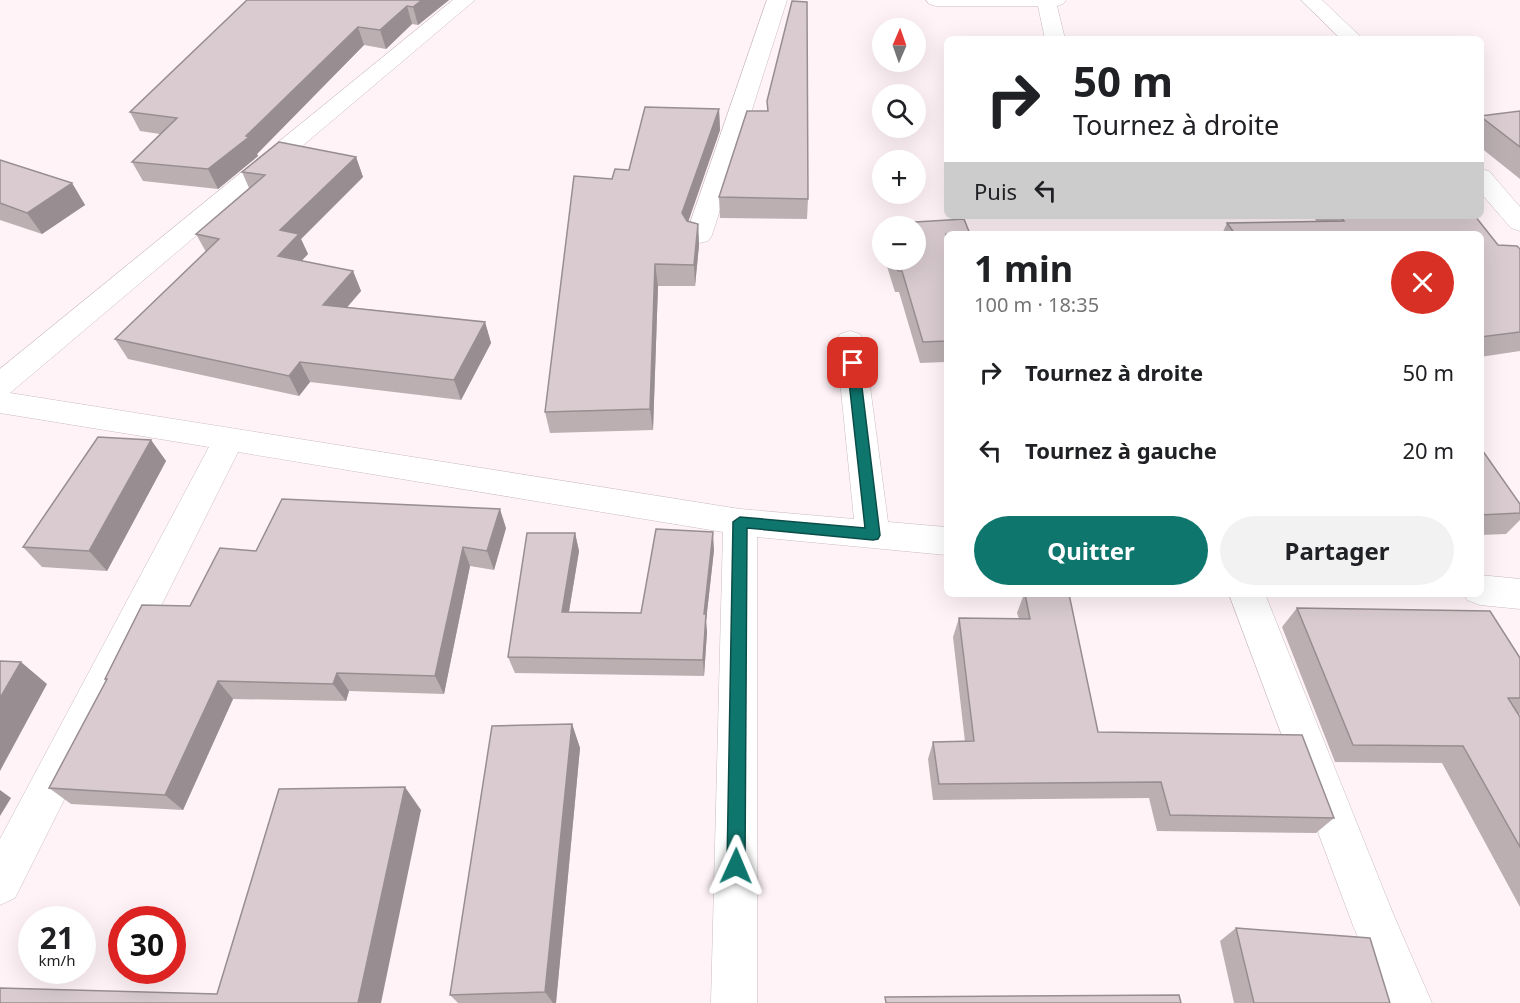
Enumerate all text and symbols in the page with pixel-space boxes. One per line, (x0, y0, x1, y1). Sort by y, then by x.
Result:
north arrow (872, 18, 926, 72)
map controls (872, 18, 926, 270)
text: 50 m (1073, 52, 1173, 109)
icon: right (974, 60, 1052, 138)
button: search (872, 84, 926, 138)
text: Tournez à droite (1073, 106, 1279, 143)
button: + (872, 150, 926, 204)
icon: left (1029, 174, 1062, 207)
text: Puis (974, 176, 1017, 206)
button: − (872, 216, 926, 270)
text: 1 min (974, 244, 1073, 293)
button: close (1391, 251, 1454, 314)
text: 100 m · 18:35 (974, 291, 1099, 318)
pin (827, 337, 878, 388)
icon: arrive (836, 346, 869, 379)
icon: right (974, 356, 1007, 389)
text: Tournez à droite (1025, 357, 1203, 387)
text: 50 m (1403, 357, 1454, 387)
icon: left (974, 434, 1007, 467)
text: Tournez à gauche (1025, 435, 1217, 465)
text: 20 m (1403, 435, 1454, 465)
button: Quitter (974, 516, 1208, 585)
button: Partager (1220, 516, 1454, 585)
position arrow (704, 834, 768, 898)
speed limit sign: 30 (108, 906, 186, 984)
text: 21 (40, 917, 74, 958)
text: km/h (39, 950, 75, 970)

